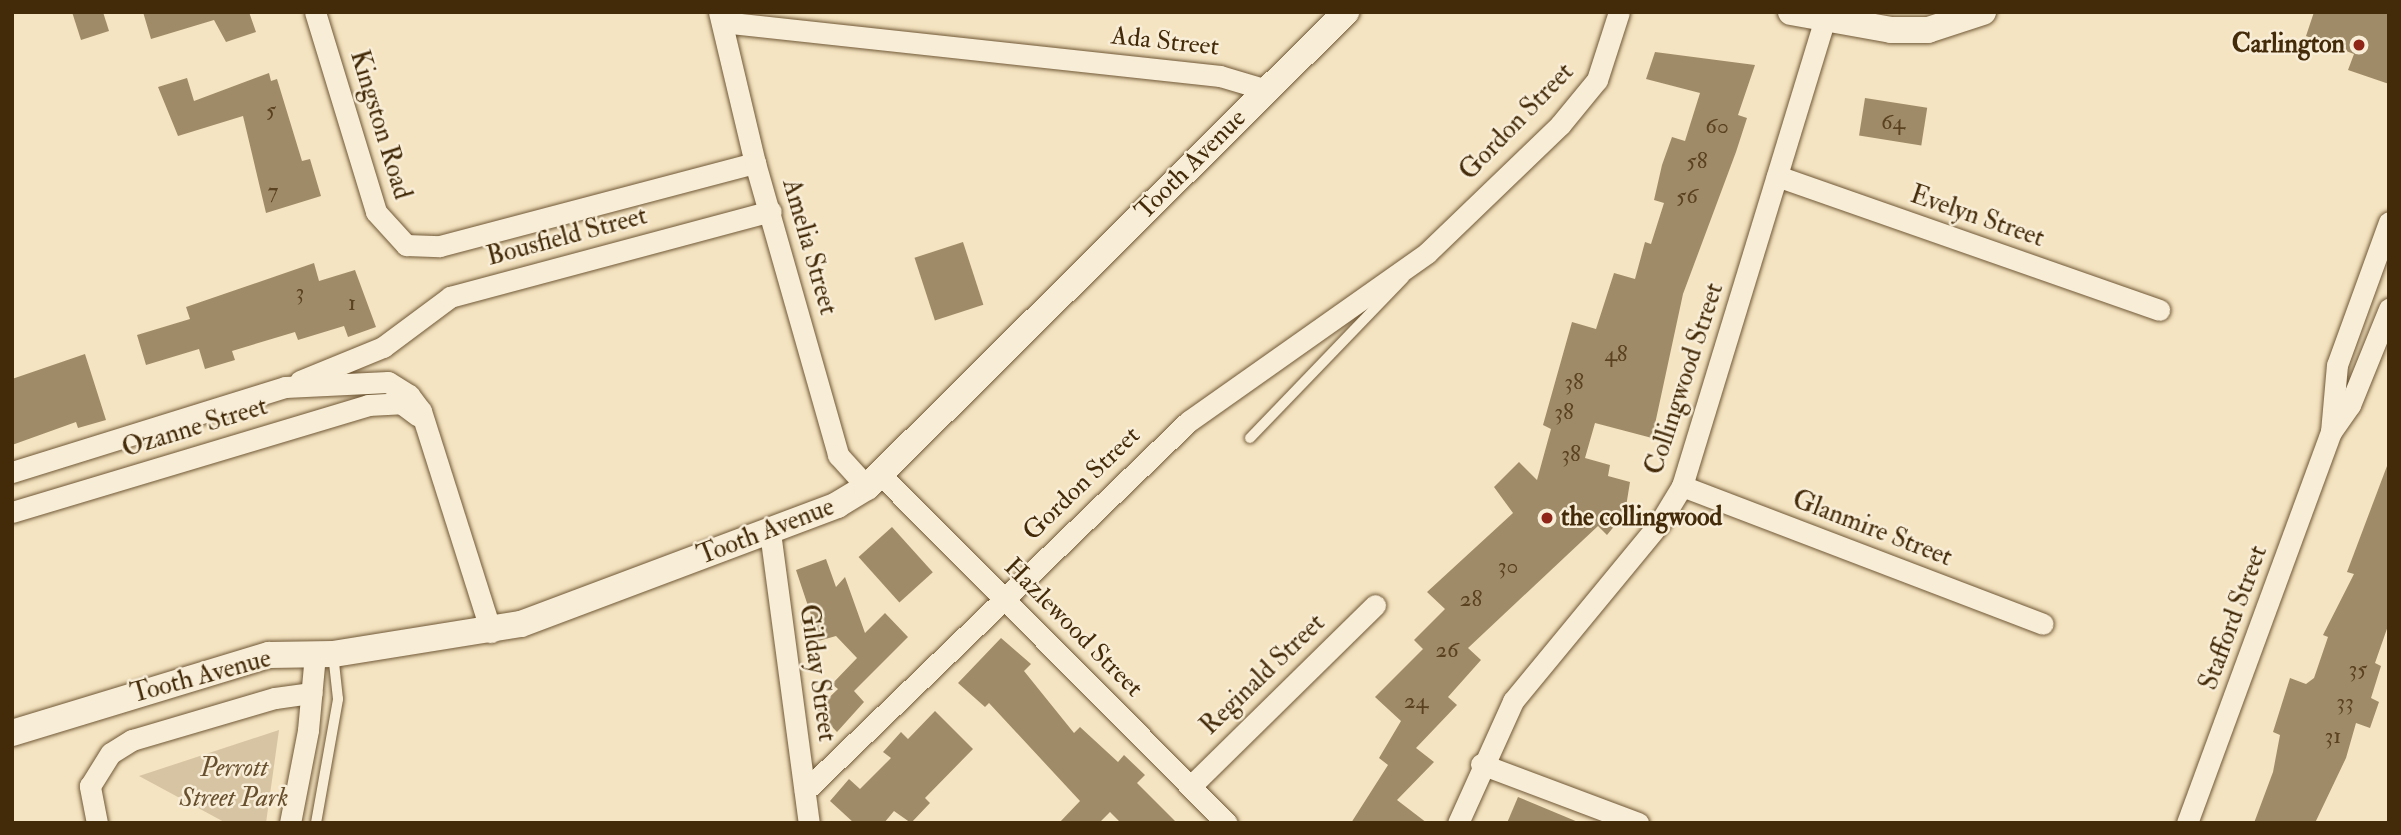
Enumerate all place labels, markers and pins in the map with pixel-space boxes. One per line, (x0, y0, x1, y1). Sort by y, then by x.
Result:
place label: Carlington (2232, 29, 2345, 61)
marker: Carlington (2351, 37, 2367, 53)
place label: the collingwood (1561, 502, 1722, 534)
marker: the collingwood (1539, 510, 1555, 526)

